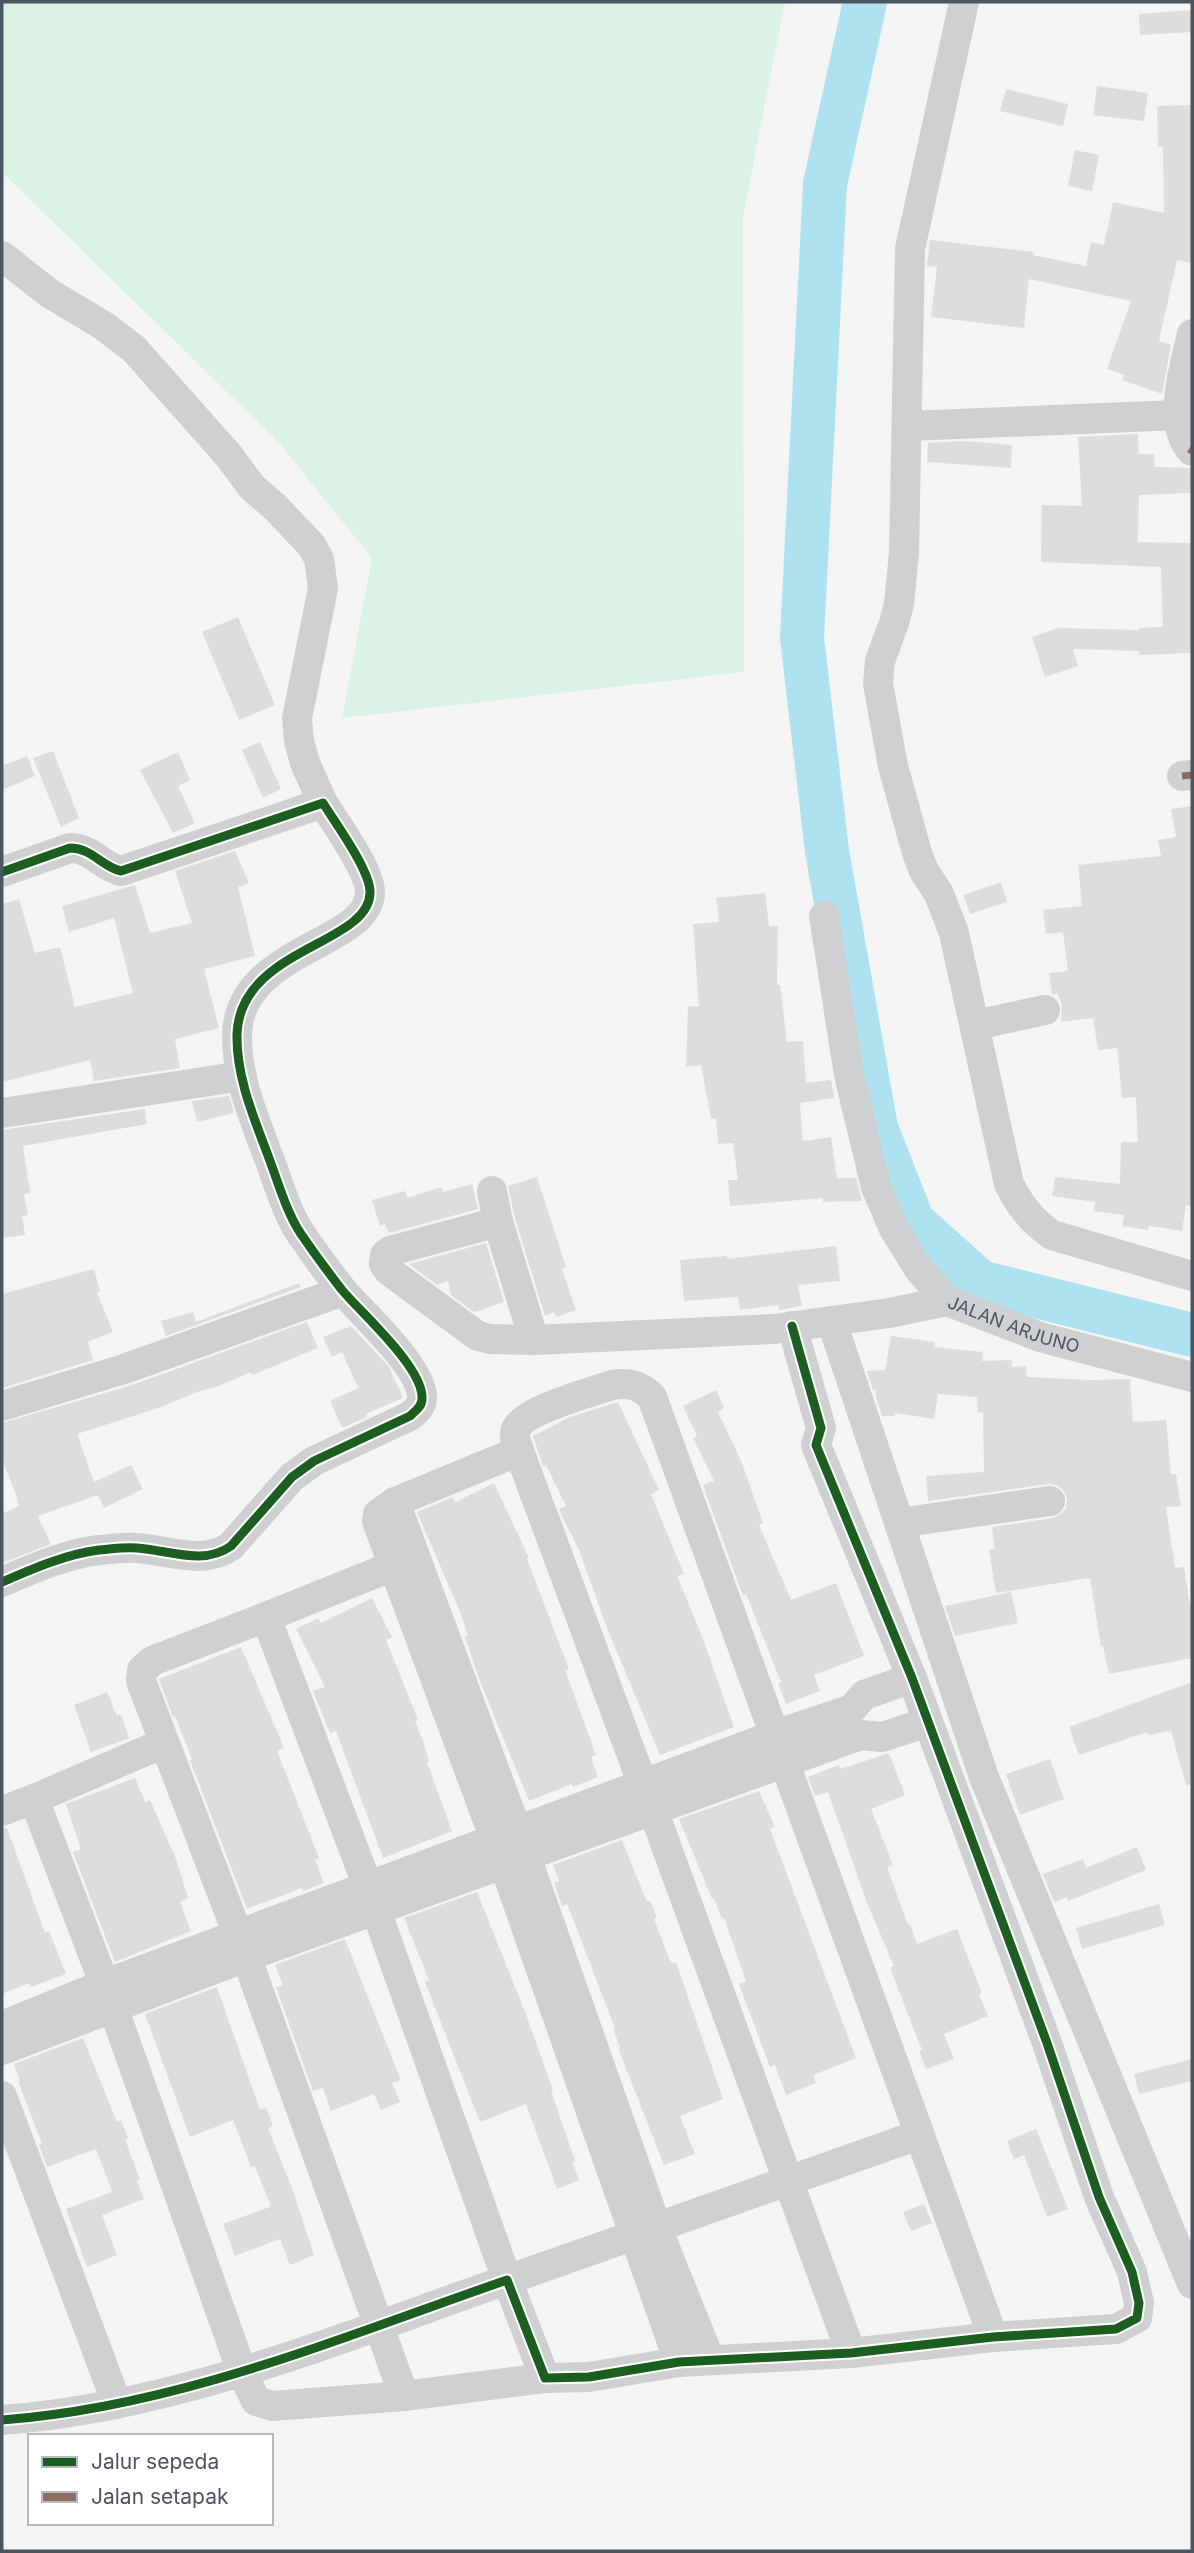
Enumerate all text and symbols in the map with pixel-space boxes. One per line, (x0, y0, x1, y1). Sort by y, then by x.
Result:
street label: JALAN ARJUNO (945, 1291, 1082, 1357)
legend (28, 2434, 273, 2525)
text: Jalur sepeda (91, 2449, 219, 2474)
text: Jalan setapak (91, 2484, 229, 2509)

